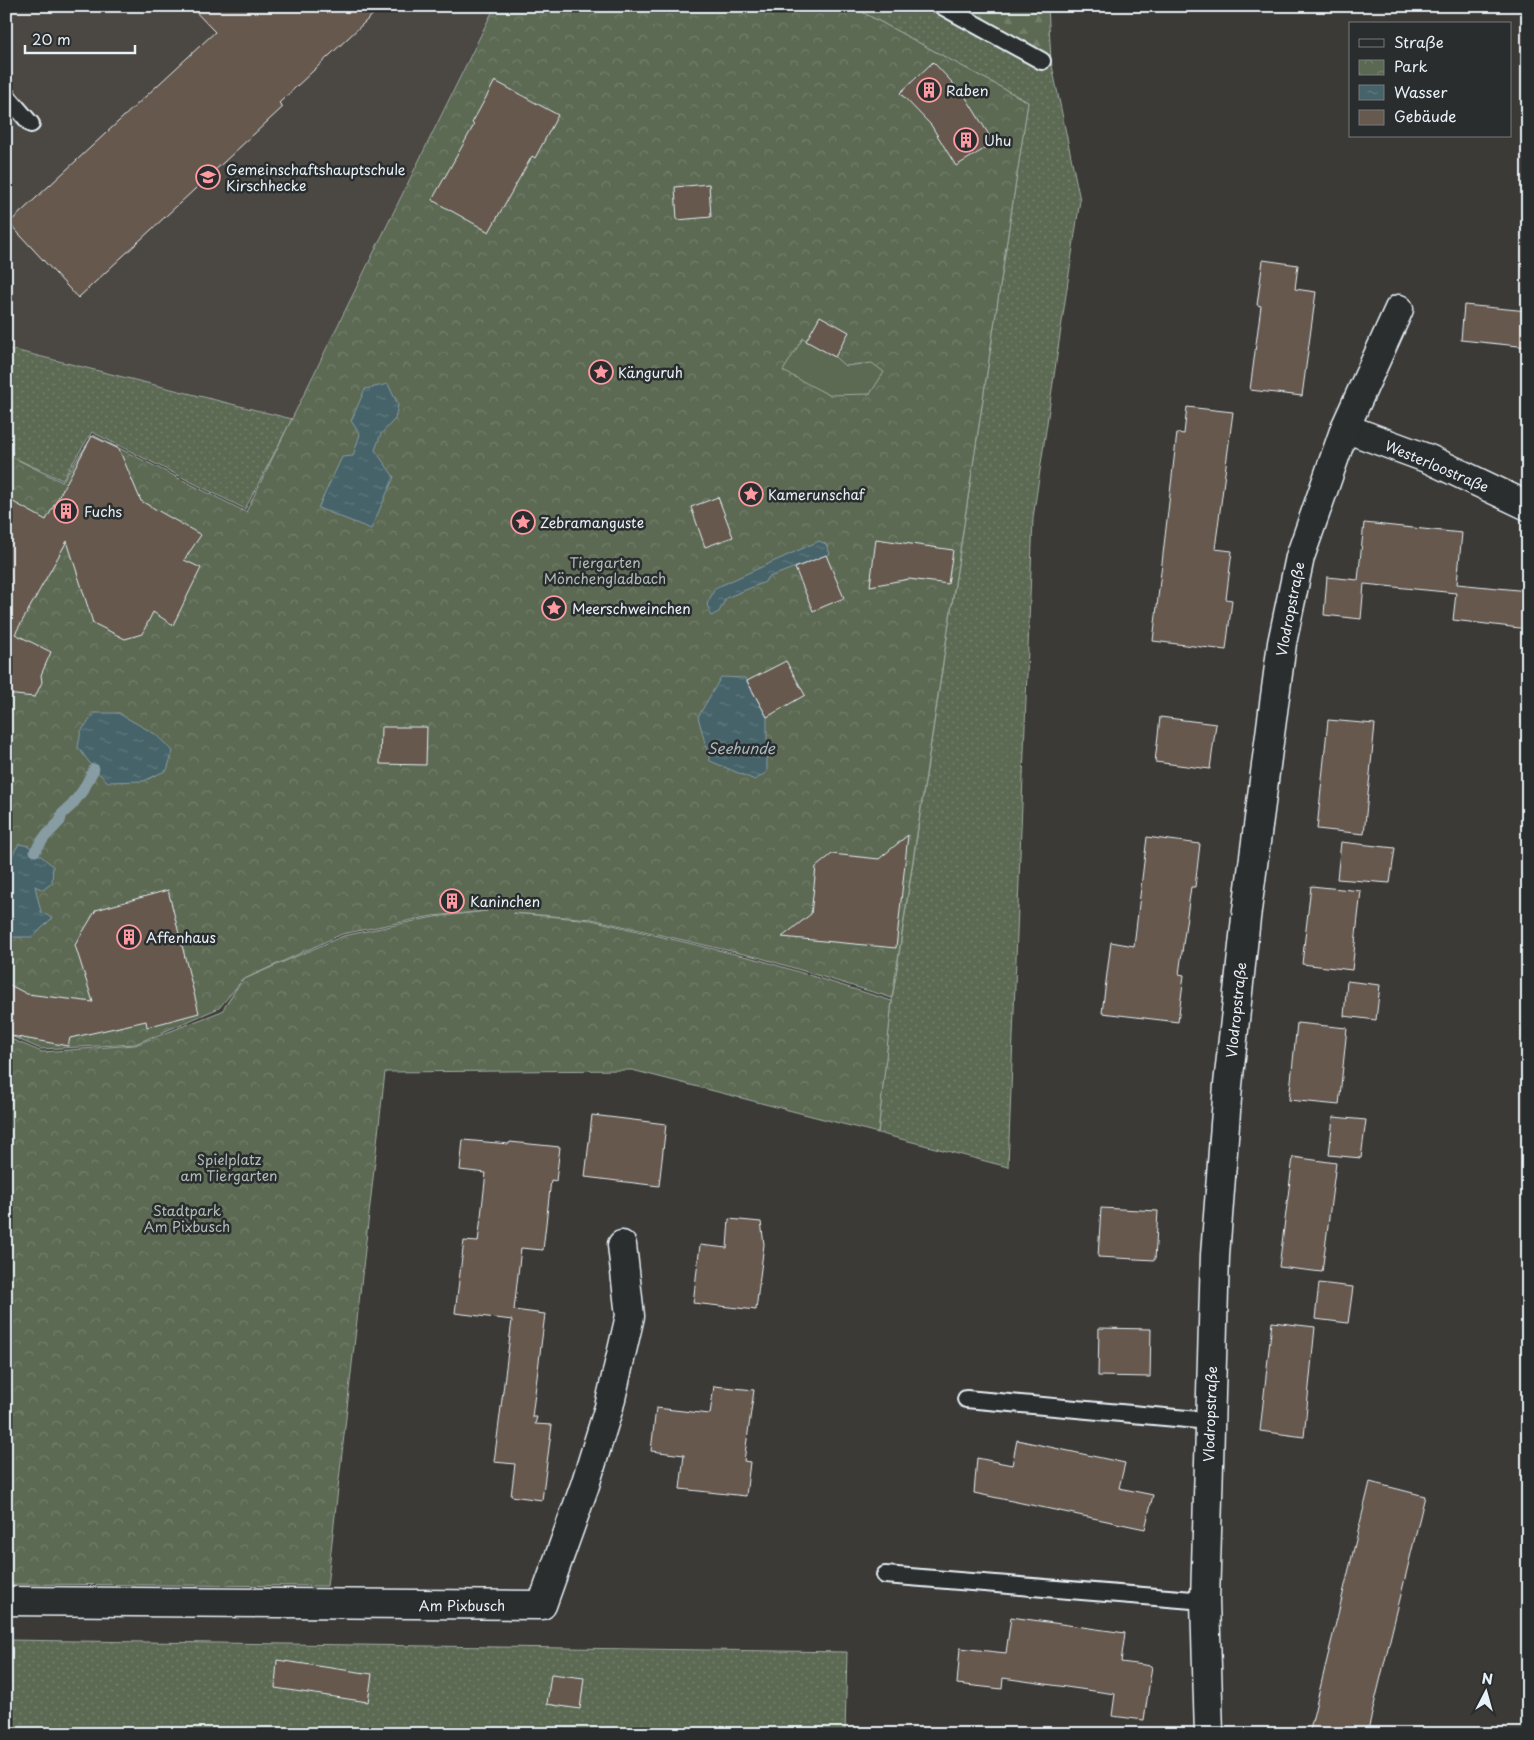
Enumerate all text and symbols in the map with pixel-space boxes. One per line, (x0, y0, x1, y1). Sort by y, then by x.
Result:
scale bar (25, 22, 135, 54)
legend (1349, 22, 1512, 138)
text: 20 m (32, 27, 71, 50)
text: Straße (1394, 30, 1444, 53)
text: Park (1394, 54, 1428, 77)
building icon: Raben (916, 77, 942, 103)
place label: Raben (946, 80, 989, 101)
text: Wasser (1394, 80, 1447, 103)
text: Gebäude (1394, 104, 1456, 127)
building icon: Uhu (953, 127, 979, 153)
place label: Uhu (984, 130, 1011, 151)
place label: Gemeinschaftshauptschule Kirschhecke (226, 159, 406, 196)
school or university icon: Gemeinschaftshauptschule Kirschhecke (195, 164, 221, 190)
place icon: Känguruh (588, 359, 614, 385)
place label: Känguruh (618, 362, 683, 383)
street label: Westerloostraße (1382, 435, 1492, 497)
place icon: Kamerunschaf (738, 481, 764, 507)
place label: Kamerunschaf (768, 484, 866, 505)
building icon: Fuchs (53, 498, 79, 524)
place label: Fuchs (84, 501, 122, 522)
place icon: Zebramanguste (510, 509, 536, 535)
place label: Zebramanguste (540, 512, 644, 533)
park label: Tiergarten Mönchengladbach (544, 552, 666, 589)
street label: Vlodropstraße (1271, 560, 1309, 658)
place icon: Meerschweinchen (541, 595, 567, 621)
place label: Meerschweinchen (572, 598, 691, 619)
water label: Seehunde (707, 736, 776, 759)
building icon: Kaninchen (439, 888, 465, 914)
place label: Kaninchen (470, 891, 540, 912)
building icon: Affenhaus (116, 924, 142, 950)
place label: Affenhaus (146, 927, 216, 948)
street label: Vlodropstraße (1221, 961, 1251, 1059)
park label: Spielplatz am Tiergarten (180, 1149, 278, 1186)
park label: Stadtpark Am Pixbusch (144, 1200, 230, 1237)
street label: Vlodropstraße (1198, 1366, 1222, 1462)
street label: Am Pixbusch (419, 1595, 505, 1616)
north arrow (1462, 1668, 1512, 1718)
text: N (1481, 1668, 1494, 1690)

